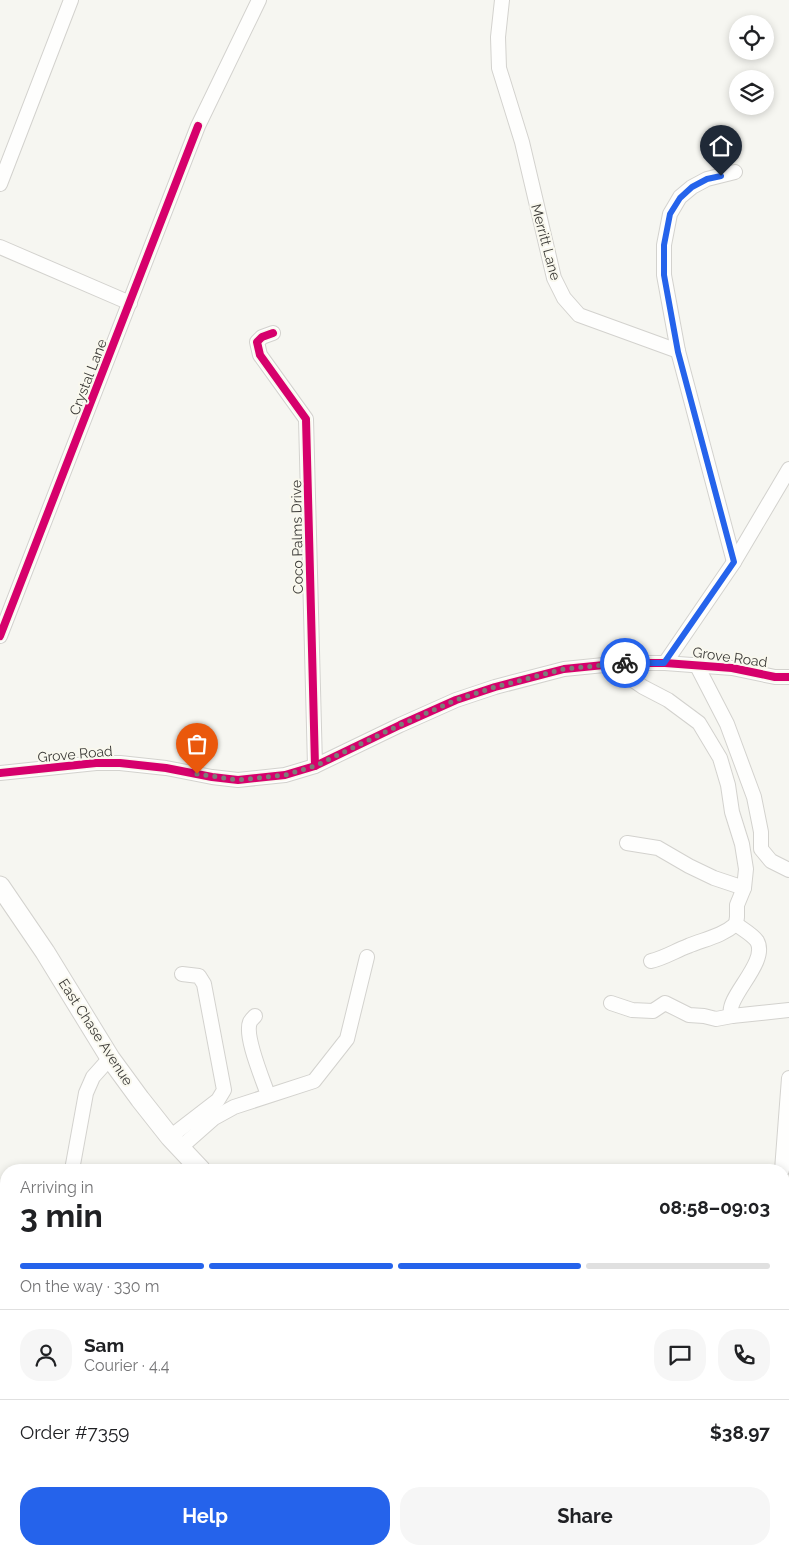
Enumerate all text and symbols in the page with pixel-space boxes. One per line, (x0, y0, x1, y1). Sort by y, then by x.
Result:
map controls (729, 15, 774, 115)
button: locate (729, 15, 774, 60)
button: layers (729, 70, 774, 115)
pin (700, 125, 742, 176)
icon: home (707, 132, 735, 160)
street label: Merritt Lane (528, 202, 564, 282)
street label: Crystal Lane (66, 337, 110, 417)
street label: Coco Palms Drive (288, 480, 306, 594)
courier (600, 638, 650, 688)
street label: Grove Road (692, 644, 768, 670)
icon: bike (611, 649, 639, 677)
pin (176, 723, 218, 774)
icon: bag (183, 730, 211, 758)
street label: Grove Road (37, 743, 113, 765)
street label: East Chase Avenue (56, 976, 136, 1088)
text: Arriving in (20, 1178, 94, 1197)
text: 08:58–09:03 (659, 1196, 770, 1218)
text: 3 min (20, 1197, 103, 1234)
text: On the way · 330 m (20, 1277, 159, 1296)
button: person (20, 1329, 72, 1381)
button: chat (654, 1329, 706, 1381)
button: phone (718, 1329, 770, 1381)
text: Sam (84, 1334, 124, 1356)
text: Courier · 4.4 (84, 1356, 169, 1375)
text: Order #7359 (20, 1421, 129, 1443)
text: $38.97 (710, 1421, 770, 1443)
button: Help (20, 1487, 390, 1545)
button: Share (400, 1487, 770, 1545)

